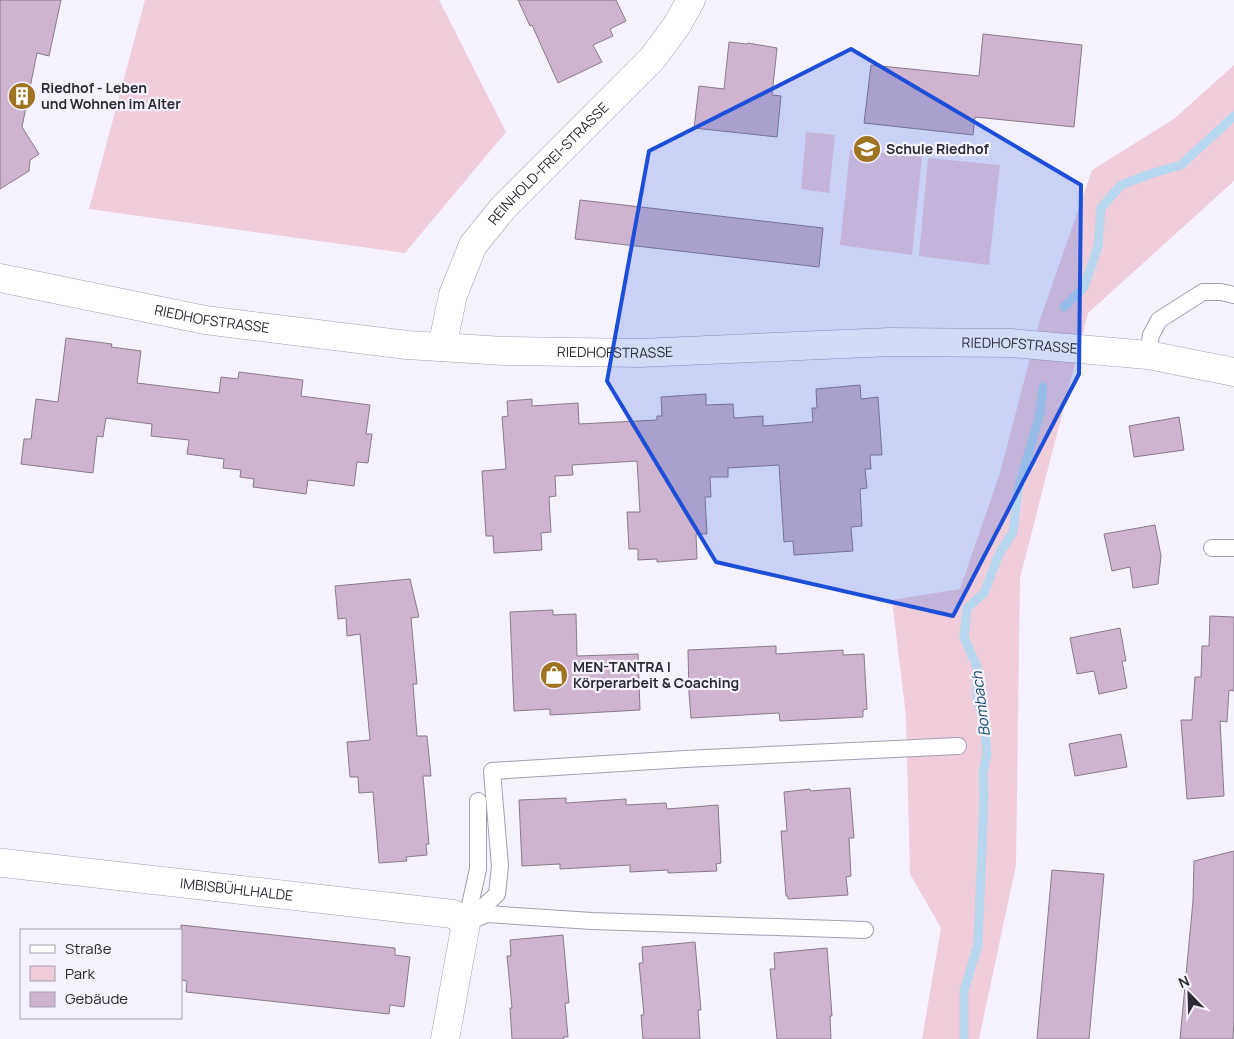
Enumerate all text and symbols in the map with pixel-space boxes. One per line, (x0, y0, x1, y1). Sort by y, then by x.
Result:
place label: Riedhof - Leben und Wohnen im Alter (41, 78, 181, 113)
building icon: Riedhof - Leben und Wohnen im Alter (7, 81, 37, 111)
street label: REINHOLD-FREI-STRASSE (483, 98, 612, 228)
school or university icon: Schule Riedhof (852, 134, 882, 164)
place label: Schule Riedhof (886, 139, 990, 158)
street label: RIEDHOFSTRASSE (153, 300, 271, 337)
street label: RIEDHOFSTRASSE (962, 333, 1078, 358)
street label: RIEDHOFSTRASSE (557, 342, 673, 362)
place label: MEN-TANTRA | Körperarbeit & Coaching (573, 657, 739, 692)
shop icon: MEN-TANTRA | Körperarbeit & Coaching (539, 660, 569, 690)
water label: Bombach (966, 669, 995, 738)
street label: IMBISBÜHLHALDE (179, 873, 294, 905)
legend (20, 929, 182, 1019)
text: Straße (65, 938, 112, 959)
text: Park (65, 963, 95, 984)
north arrow (1164, 969, 1214, 1019)
text: N (1175, 971, 1192, 992)
text: Gebäude (65, 988, 128, 1009)

